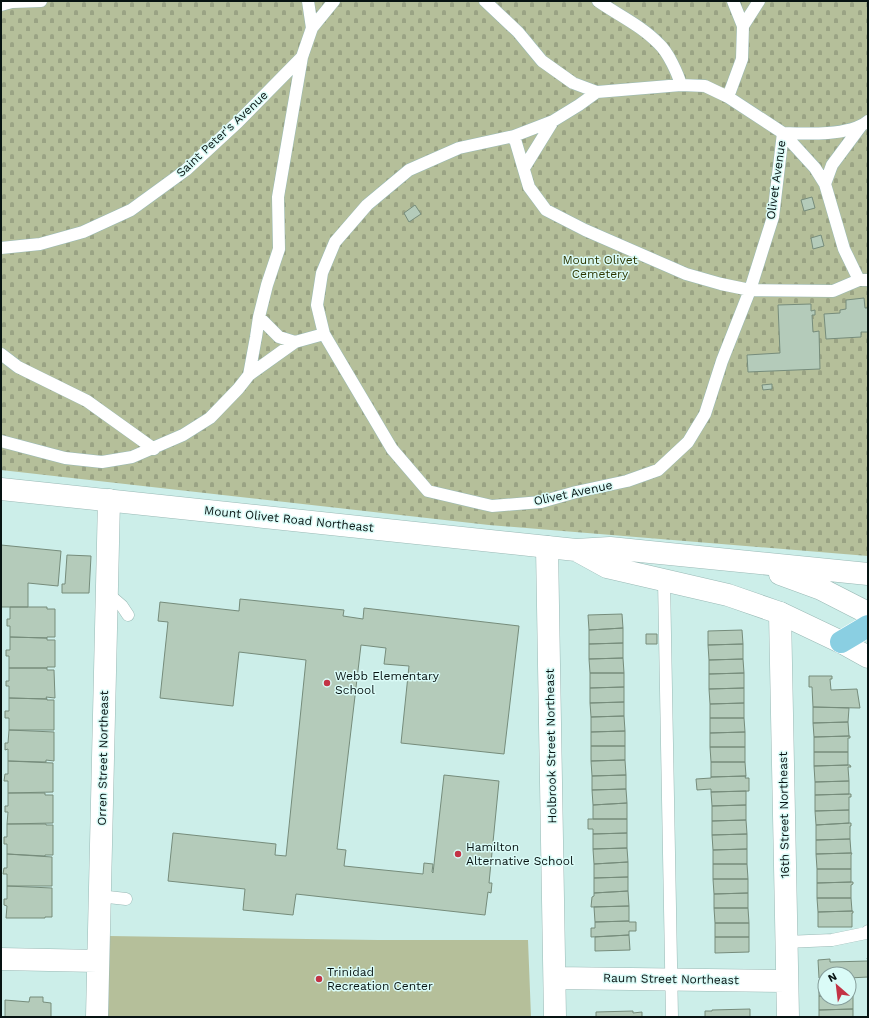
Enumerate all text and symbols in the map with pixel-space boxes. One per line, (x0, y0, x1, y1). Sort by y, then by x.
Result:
street label: Saint Peter's Avenue (173, 88, 271, 180)
street label: Olivet Avenue (764, 139, 789, 221)
park label: Mount Olivet Cemetery (562, 253, 638, 281)
street label: Olivet Avenue (532, 478, 614, 508)
street label: Mount Olivet Road Northeast (203, 503, 375, 535)
street label: Holbrook Street Northeast (543, 668, 559, 824)
place label: Webb Elementary School (335, 669, 440, 697)
marker: Webb Elementary School (322, 678, 332, 688)
street label: Orren Street Northeast (95, 690, 111, 826)
street label: 16th Street Northeast (776, 752, 792, 878)
place label: Hamilton Alternative School (466, 840, 574, 868)
marker: Hamilton Alternative School (453, 849, 463, 859)
place label: Trinidad Recreation Center (327, 965, 433, 993)
north arrow (817, 966, 857, 1006)
text: N (826, 970, 839, 985)
street label: Raum Street Northeast (603, 971, 739, 987)
marker: Trinidad Recreation Center (314, 974, 324, 984)

